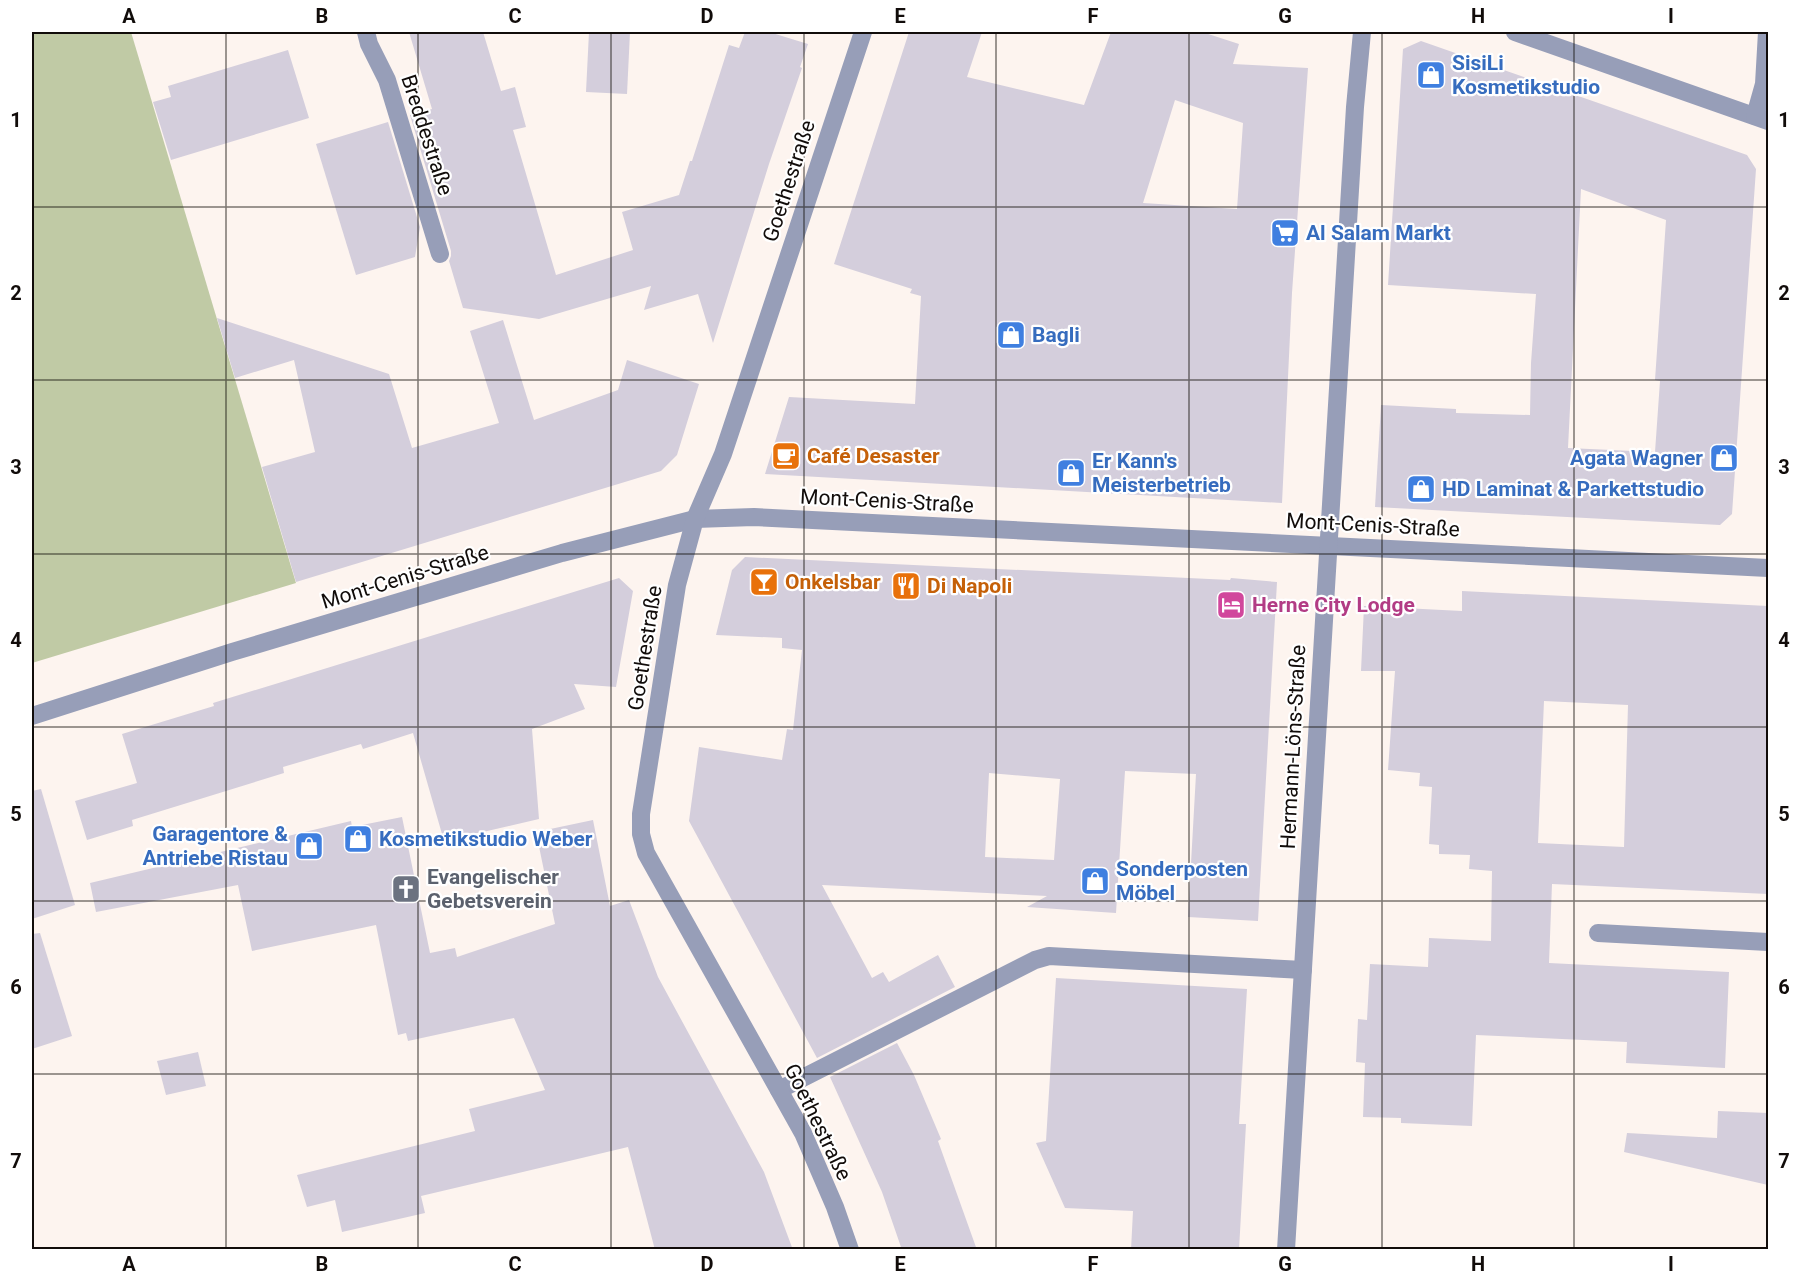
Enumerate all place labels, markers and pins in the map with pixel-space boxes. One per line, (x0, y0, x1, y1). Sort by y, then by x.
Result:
place label: SisiLi Kosmetikstudio (1452, 51, 1600, 99)
shop icon: SisiLi Kosmetikstudio (1415, 59, 1447, 91)
supermarket icon: Al Salam Markt (1269, 217, 1301, 249)
place label: Al Salam Markt (1306, 221, 1451, 245)
shop icon: Bagli (995, 319, 1027, 351)
place label: Bagli (1032, 323, 1080, 347)
cafe icon: Café Desaster (770, 440, 802, 472)
shop icon: Agata Wagner (1708, 442, 1740, 474)
place label: Café Desaster (807, 444, 940, 468)
place label: Agata Wagner (1570, 446, 1703, 470)
place label: Er Kann's Meisterbetrieb (1092, 449, 1231, 497)
shop icon: Er Kann's Meisterbetrieb (1055, 457, 1087, 489)
shop icon: HD Laminat & Parkettstudio (1405, 473, 1437, 505)
place label: HD Laminat & Parkettstudio (1442, 477, 1704, 501)
bar icon: Onkelsbar (748, 566, 780, 598)
place label: Onkelsbar (785, 570, 881, 594)
restaurant icon: Di Napoli (890, 570, 922, 602)
place label: Di Napoli (927, 574, 1012, 598)
hotel icon: Herne City Lodge (1215, 589, 1247, 621)
place label: Herne City Lodge (1252, 593, 1415, 617)
place label: Garagentore & Antriebe Ristau (142, 822, 288, 870)
shop icon: Kosmetikstudio Weber (342, 823, 374, 855)
place label: Kosmetikstudio Weber (379, 827, 593, 851)
shop icon: Garagentore & Antriebe Ristau (293, 830, 325, 862)
place label: Sonderposten Möbel (1116, 857, 1248, 905)
place label: Evangelischer Gebetsverein (427, 865, 559, 913)
shop icon: Sonderposten Möbel (1079, 865, 1111, 897)
church icon: Evangelischer Gebetsverein (390, 873, 422, 905)

